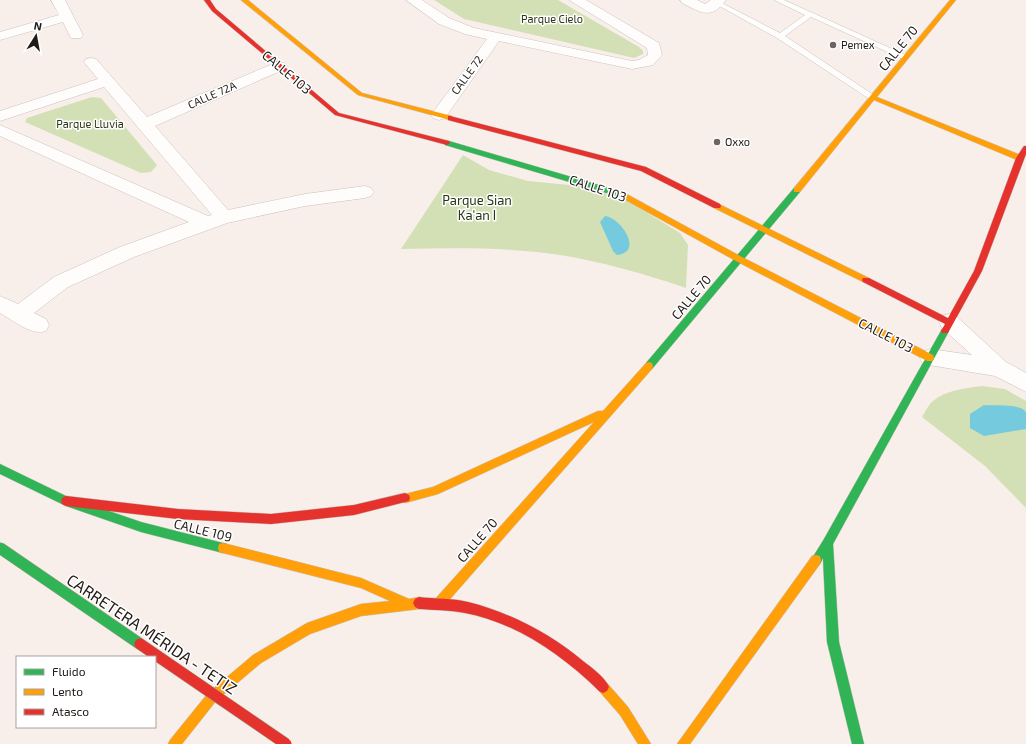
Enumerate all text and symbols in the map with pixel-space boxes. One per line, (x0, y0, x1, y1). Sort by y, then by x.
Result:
park label: Parque Cielo (521, 12, 583, 25)
north arrow (16, 16, 56, 56)
text: N (33, 19, 43, 33)
street label: CALLE 70 (875, 22, 921, 74)
place label: Pemex (841, 38, 875, 51)
marker: Pemex (828, 40, 838, 50)
street label: CALLE 103 (259, 47, 315, 97)
street label: CALLE 72 (448, 53, 485, 97)
street label: CALLE 72A (186, 78, 238, 111)
park label: Parque Lluvia (56, 117, 124, 130)
place label: Oxxo (725, 135, 750, 148)
marker: Oxxo (712, 137, 722, 147)
street label: CALLE 103 (567, 171, 629, 205)
park label: Parque Sian Ka'an I (442, 192, 512, 223)
street label: CALLE 70 (668, 271, 714, 323)
street label: CALLE 103 (856, 314, 916, 356)
street label: CALLE 109 (172, 515, 234, 545)
street label: CALLE 70 (453, 515, 501, 565)
street label: CARRETERA MÉRIDA - TETIZ (64, 569, 241, 698)
legend (16, 656, 156, 728)
text: Fluido (52, 664, 86, 678)
text: Lento (52, 684, 83, 698)
text: Atasco (52, 704, 89, 718)

